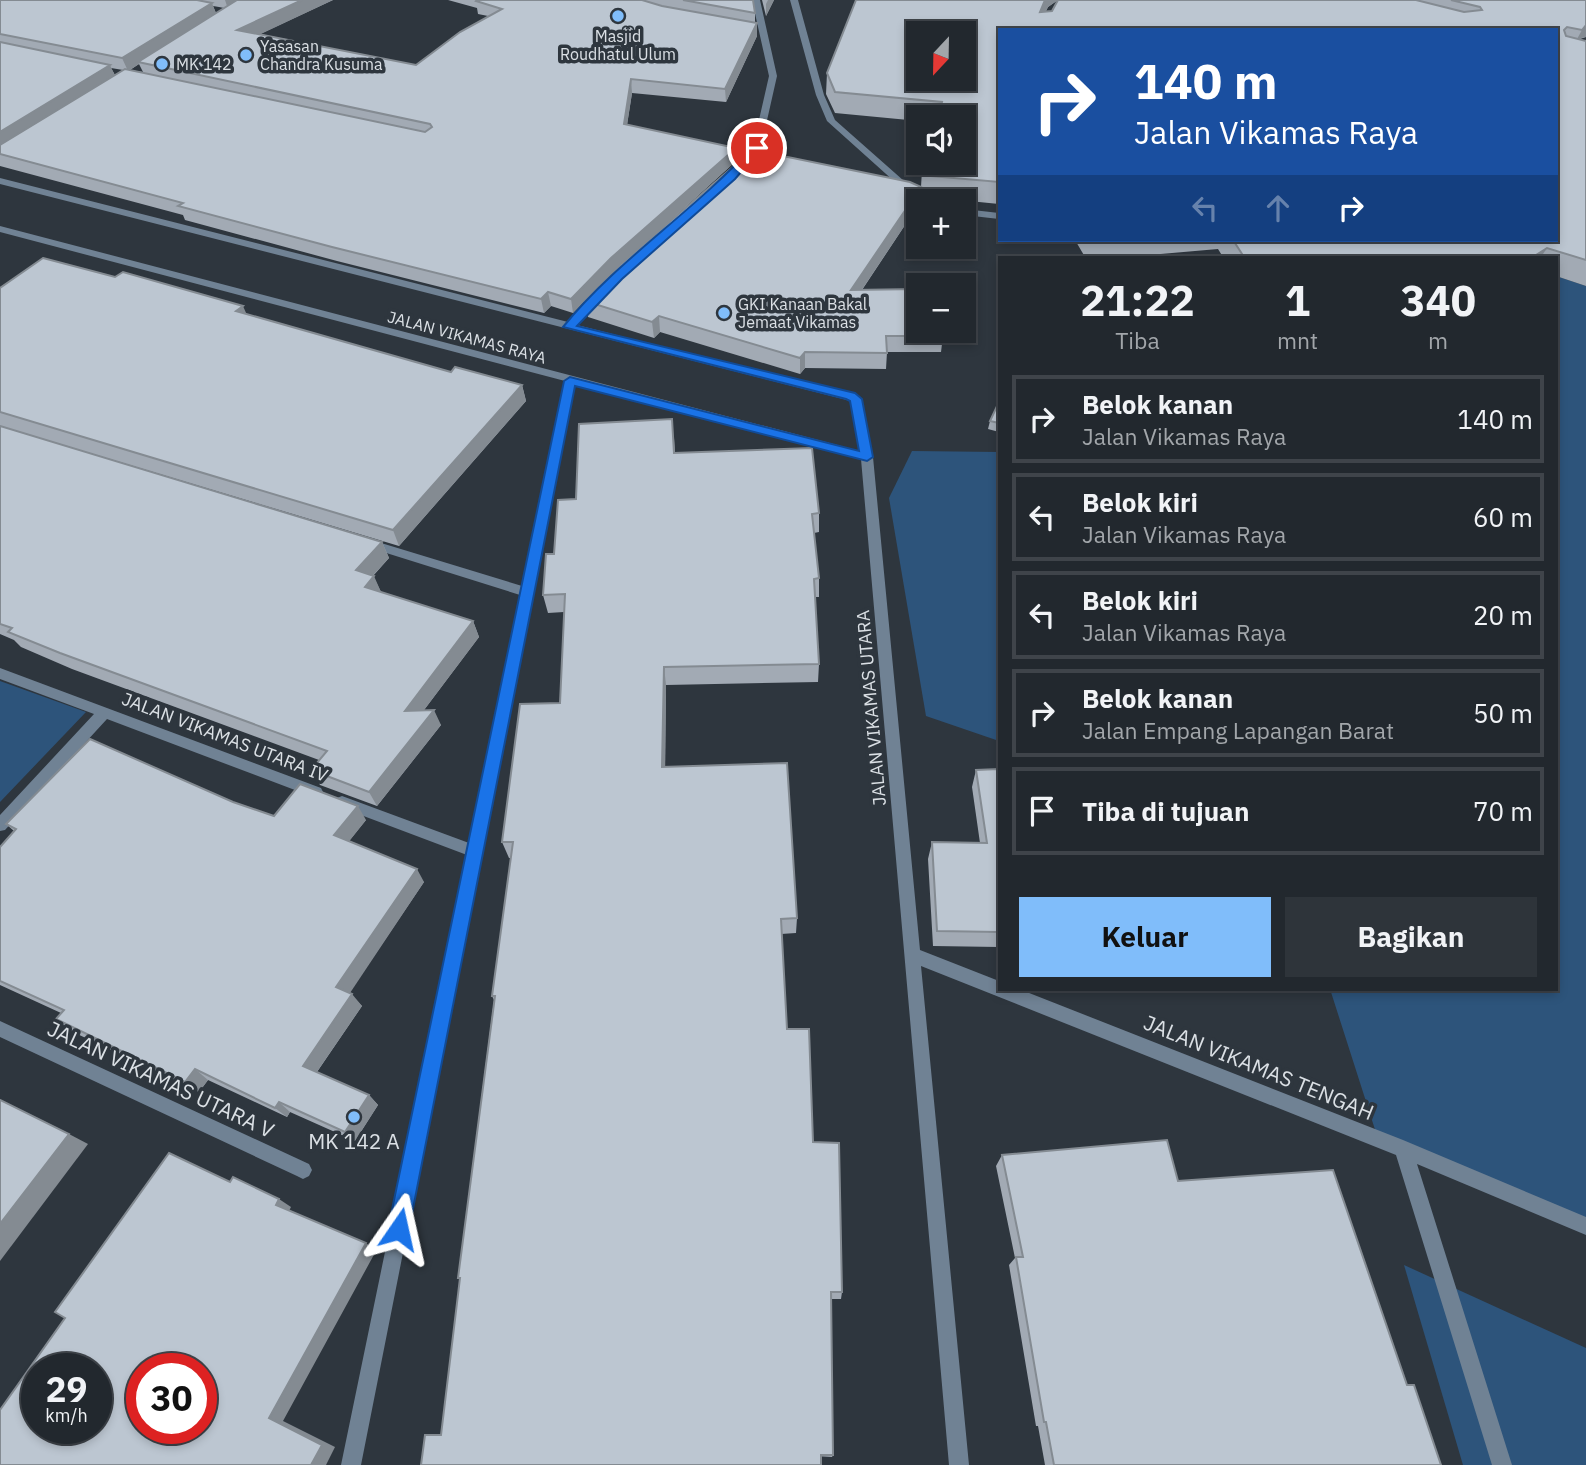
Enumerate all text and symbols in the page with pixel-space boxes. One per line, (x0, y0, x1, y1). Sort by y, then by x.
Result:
marker: Masjid Roudhatul Ulum (610, 8, 626, 24)
north arrow (906, 21, 976, 91)
map controls (906, 21, 976, 343)
place label: Masjid Roudhatul Ulum (560, 26, 676, 64)
place label: Yasasan Chandra Kusuma (260, 36, 383, 74)
marker: Yasasan Chandra Kusuma (238, 47, 254, 63)
text: 140 m (1134, 49, 1278, 112)
place label: MK 142 (176, 54, 232, 74)
marker: MK 142 (154, 56, 170, 72)
icon: right (1019, 56, 1110, 147)
button: sound (906, 105, 976, 175)
text: Jalan Vikamas Raya (1134, 111, 1418, 153)
pin (727, 118, 787, 178)
icon: arrive (738, 129, 776, 167)
button: + (906, 189, 976, 259)
icon: left (1186, 189, 1224, 227)
icon: ahead (1259, 189, 1297, 227)
icon: right (1332, 189, 1370, 227)
button: − (906, 273, 976, 343)
text: 21:22 (1080, 273, 1195, 328)
text: 1 (1285, 273, 1310, 328)
text: 340 (1400, 273, 1476, 328)
place label: GKI Kanaan Bakal Jemaat Vikamas (738, 294, 867, 332)
marker: GKI Kanaan Bakal Jemaat Vikamas (716, 305, 732, 321)
street label: JALAN VIKAMAS RAYA (386, 306, 548, 368)
text: Tiba (1115, 325, 1160, 355)
text: mnt (1277, 325, 1318, 355)
text: m (1428, 325, 1448, 355)
text: Belok kanan (1082, 387, 1233, 421)
icon: right (1023, 400, 1061, 438)
text: 140 m (1457, 402, 1533, 436)
text: Jalan Vikamas Raya (1082, 421, 1286, 451)
text: Belok kiri (1082, 485, 1198, 519)
icon: left (1023, 498, 1061, 536)
text: 60 m (1473, 500, 1533, 534)
text: Jalan Vikamas Raya (1082, 519, 1286, 549)
text: Belok kiri (1082, 583, 1198, 617)
icon: left (1023, 596, 1061, 634)
text: 20 m (1473, 598, 1533, 632)
street label: JALAN VIKAMAS UTARA (851, 609, 891, 807)
text: Jalan Vikamas Raya (1082, 617, 1286, 647)
text: Belok kanan (1082, 681, 1233, 715)
street label: JALAN VIKAMAS UTARA IV (119, 687, 331, 787)
icon: right (1023, 694, 1061, 732)
text: 50 m (1473, 696, 1533, 730)
text: Jalan Empang Lapangan Barat (1082, 715, 1394, 745)
icon: arrive (1023, 792, 1061, 830)
text: Tiba di tujuan (1082, 794, 1249, 828)
text: 70 m (1473, 794, 1533, 828)
button: Keluar (1019, 897, 1271, 977)
button: Bagikan (1285, 897, 1537, 977)
street label: JALAN VIKAMAS TENGAH (1140, 1008, 1378, 1126)
street label: JALAN VIKAMAS UTARA V (43, 1014, 279, 1144)
marker: MK 142 A (346, 1109, 362, 1125)
place label: MK 142 A (308, 1127, 400, 1155)
position arrow (362, 1192, 436, 1266)
speed limit sign: 30 (126, 1353, 217, 1444)
text: 29 (45, 1366, 88, 1412)
text: km/h (45, 1404, 88, 1427)

